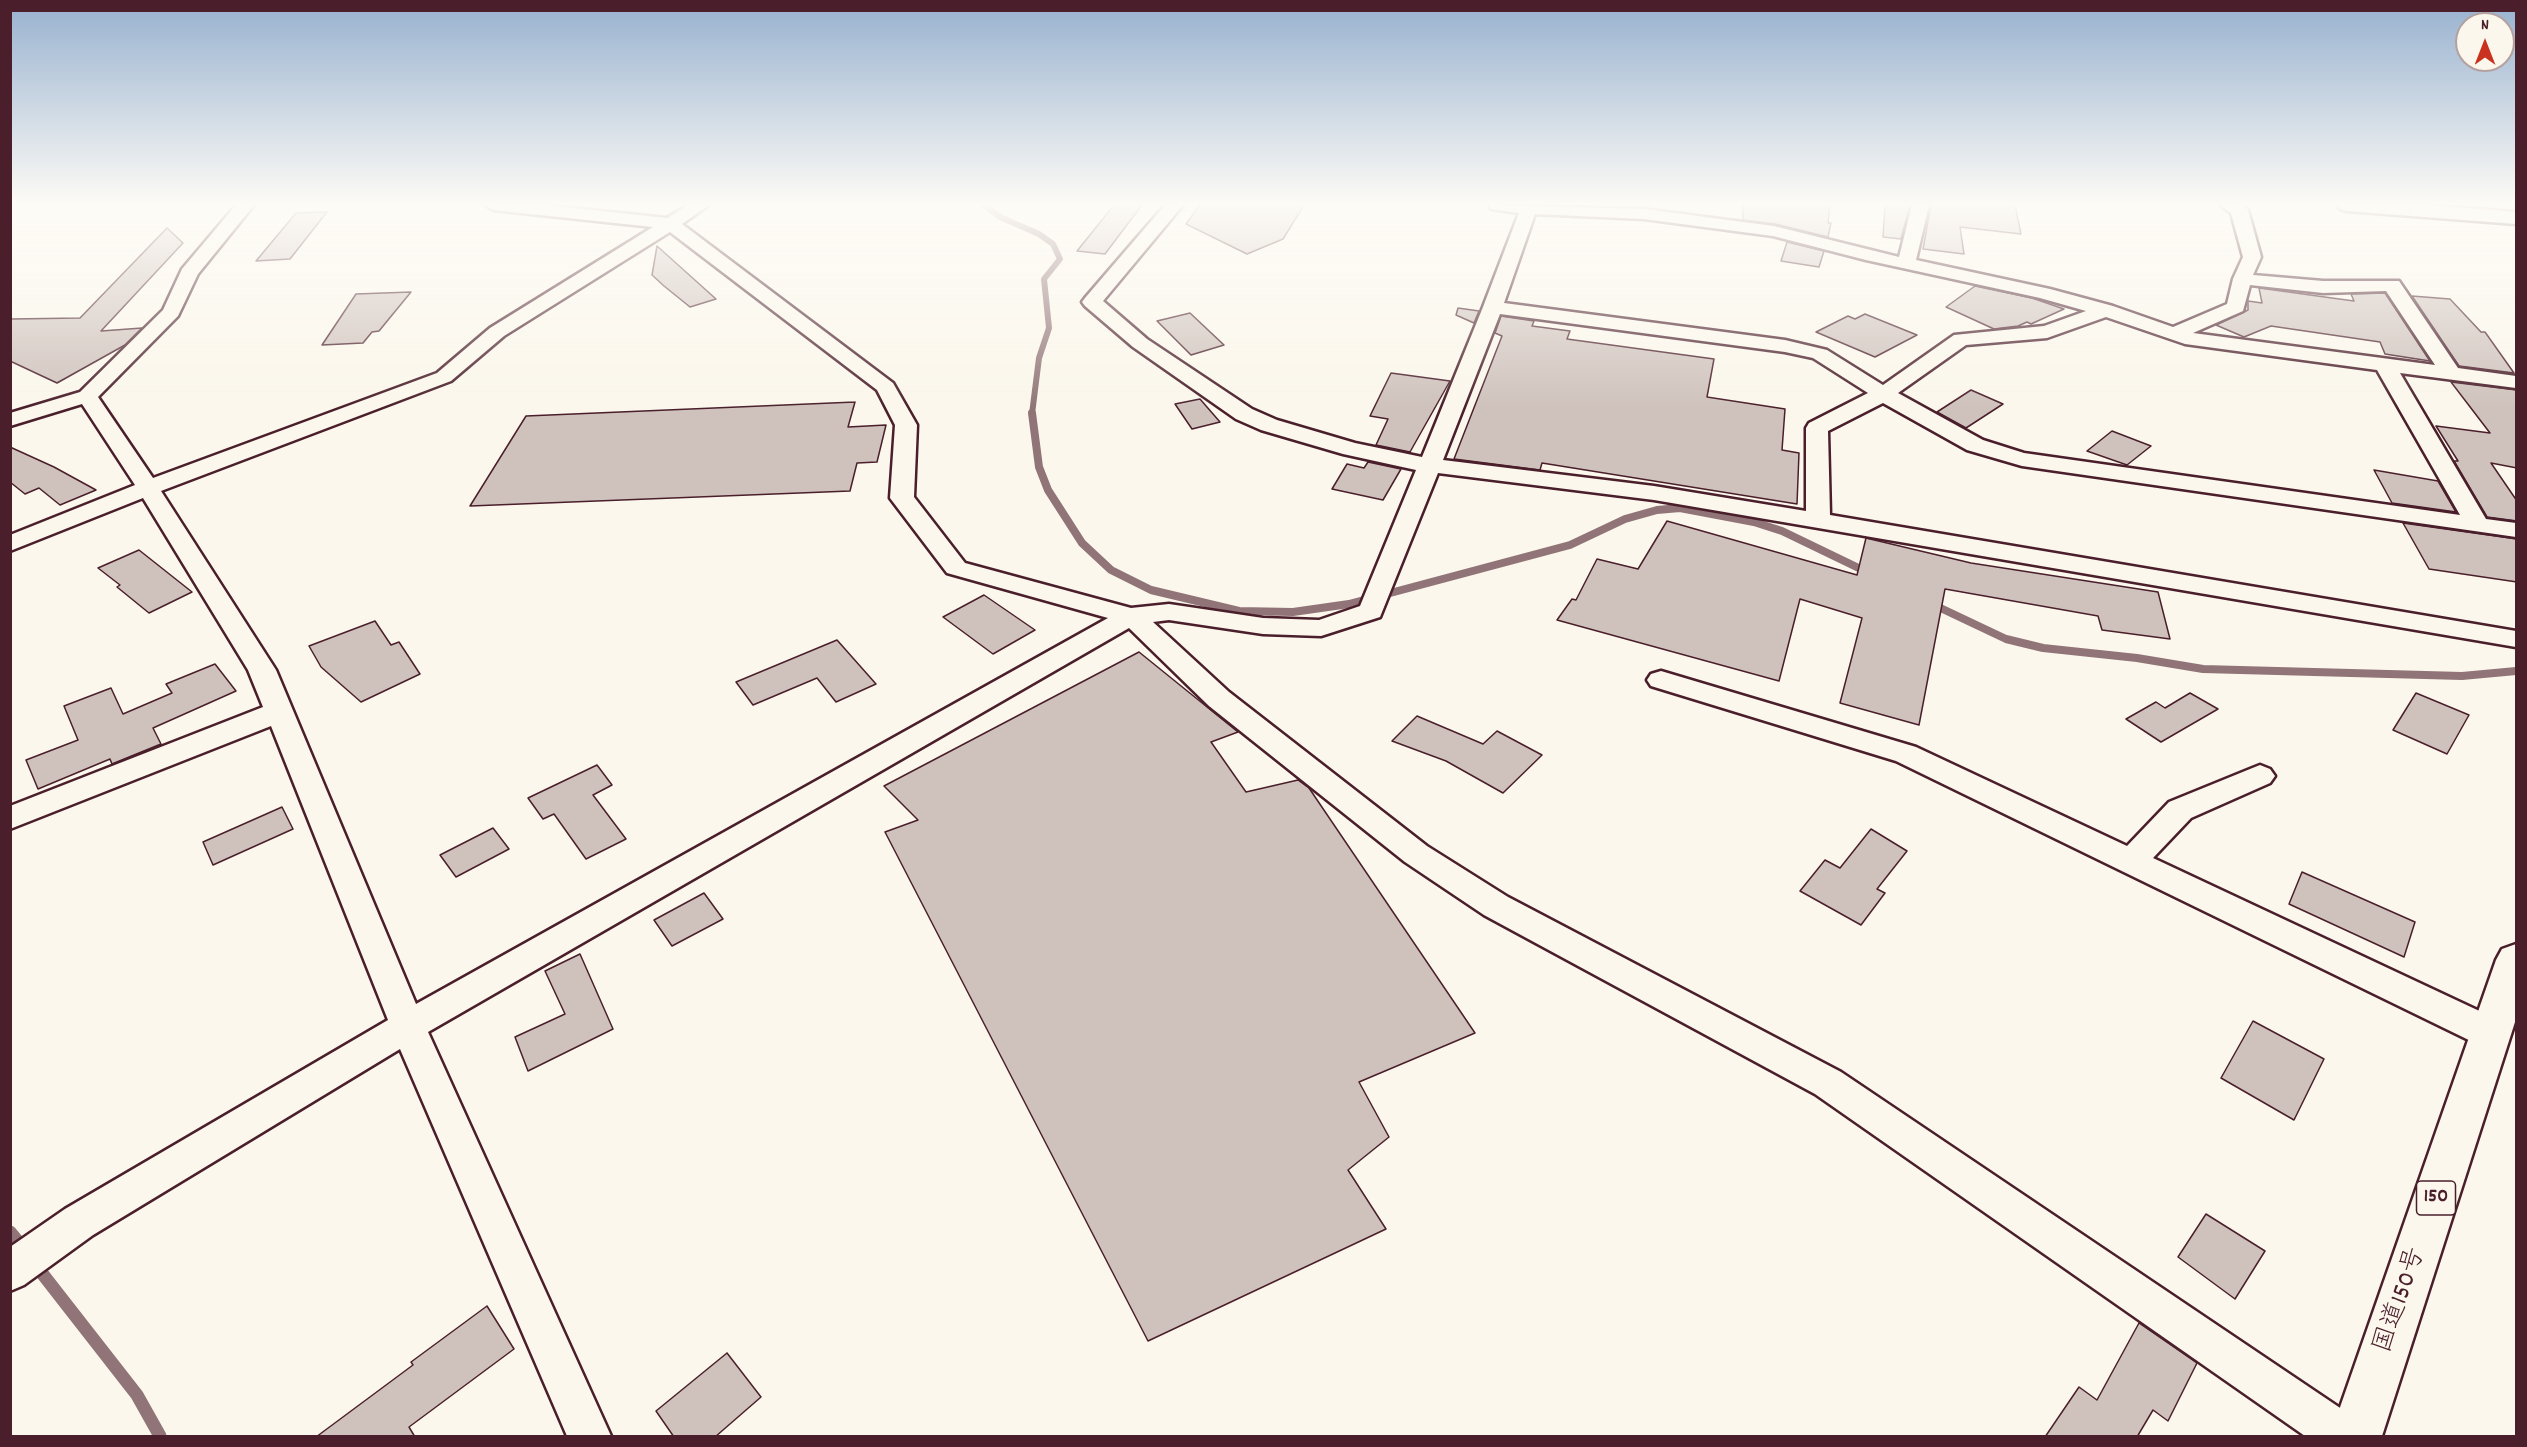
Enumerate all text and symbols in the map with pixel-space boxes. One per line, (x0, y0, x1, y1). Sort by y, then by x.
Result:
north arrow (2455, 12, 2515, 72)
text: N (2481, 14, 2489, 37)
road number: 150 (2416, 1181, 2456, 1215)
street label: 国道150号 (2369, 1244, 2435, 1358)

